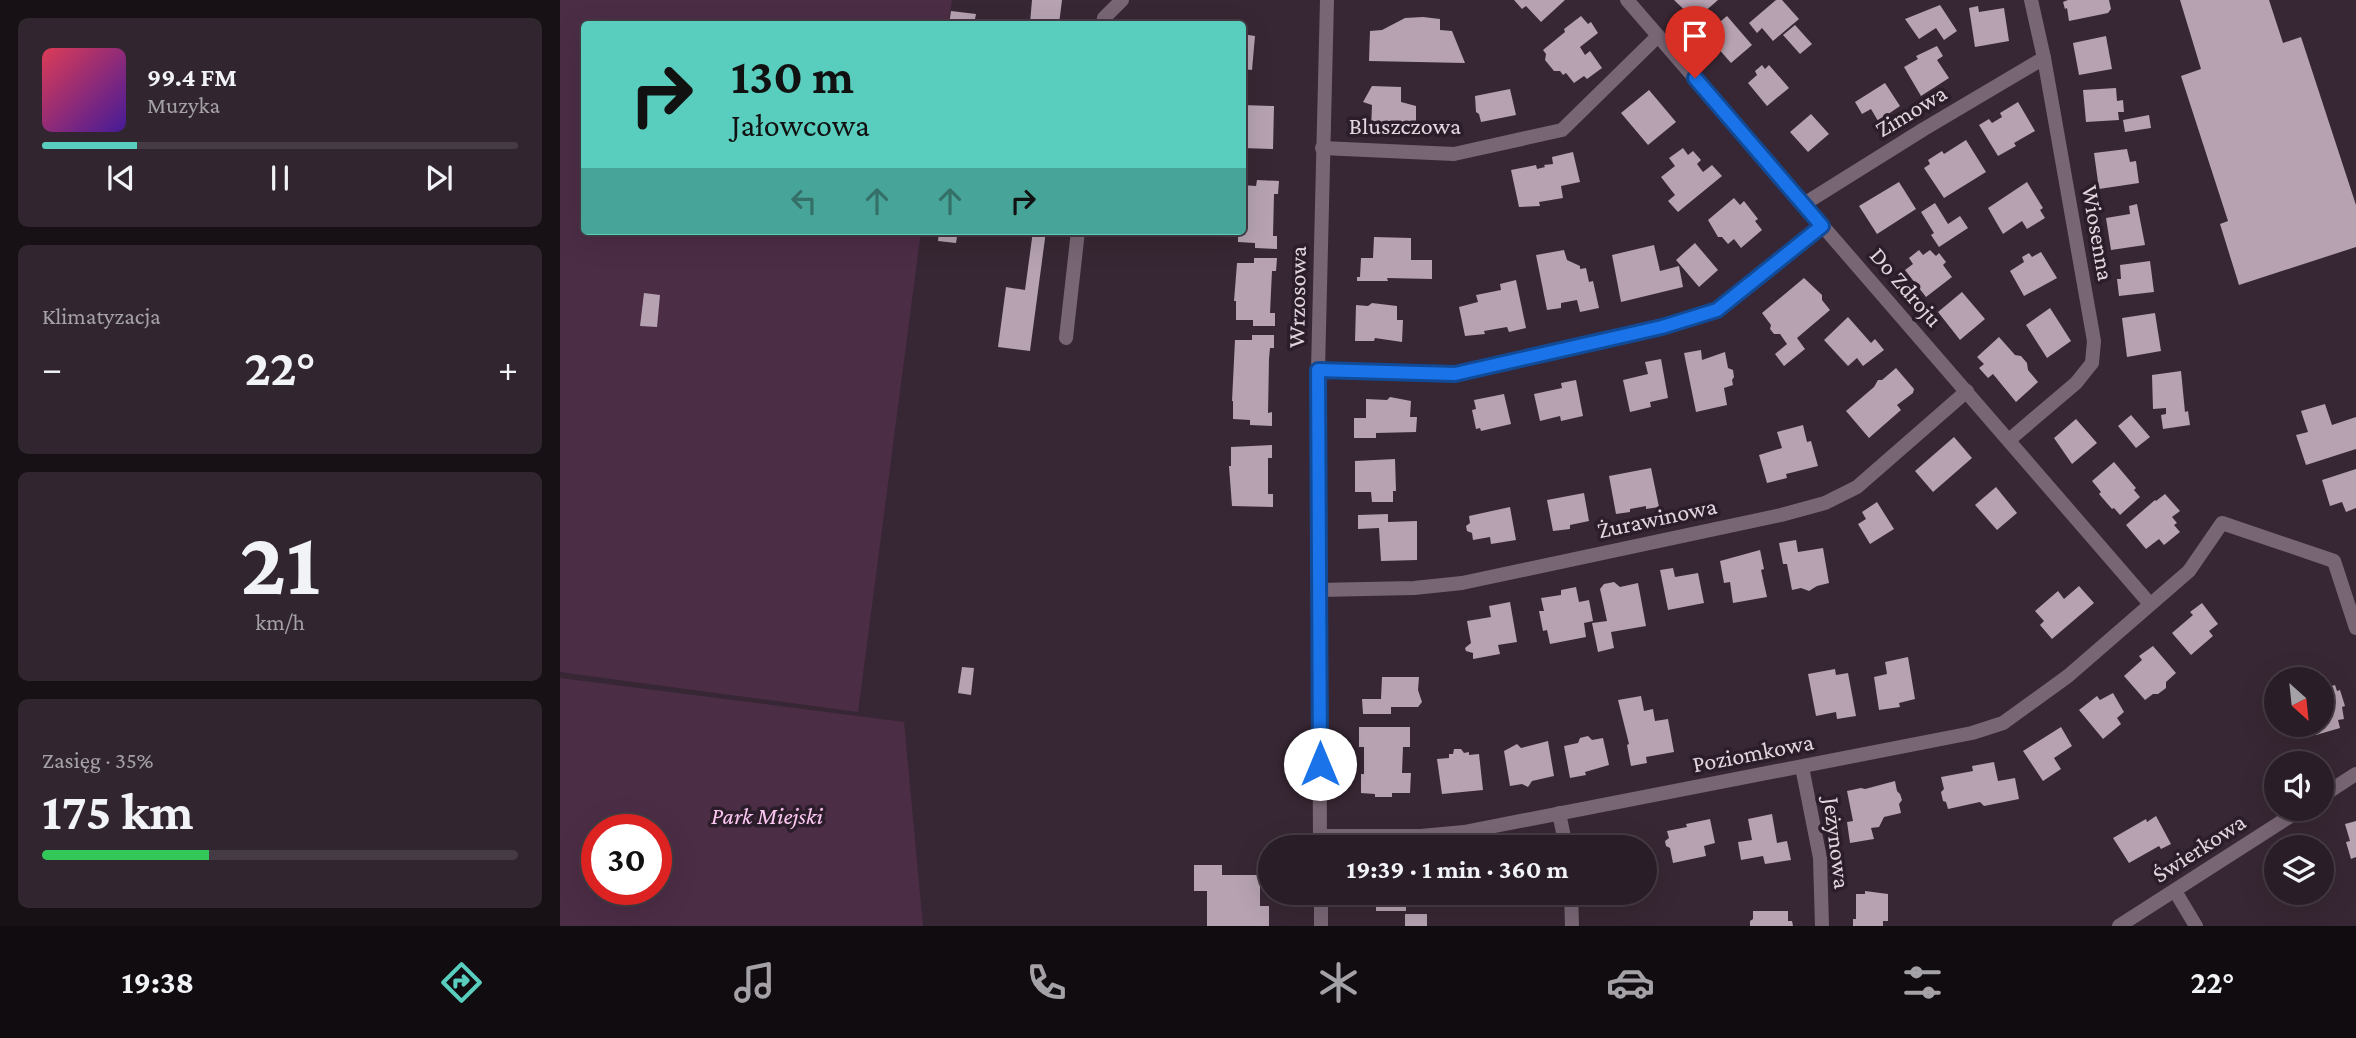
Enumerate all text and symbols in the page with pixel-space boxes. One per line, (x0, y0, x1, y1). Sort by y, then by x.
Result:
pin (1665, 6, 1725, 78)
icon: arrive (1676, 17, 1714, 55)
icon: right (616, 49, 707, 140)
text: 130 m (731, 49, 854, 104)
text: 99.4 FM (147, 63, 237, 92)
street label: Zimowa (1870, 79, 1951, 142)
text: Muzyka (147, 92, 220, 118)
text: Jałowcowa (731, 107, 870, 143)
street label: Bluszczowa (1349, 112, 1461, 139)
icon: previous (102, 159, 140, 197)
icon: pause (261, 159, 299, 197)
icon: next (420, 159, 458, 197)
icon: left (785, 182, 823, 220)
icon: ahead (858, 182, 896, 220)
icon: ahead (931, 182, 969, 220)
icon: right (1004, 182, 1042, 220)
street label: Wiosenna (2077, 183, 2120, 283)
street label: Do Zdroju (1865, 242, 1948, 332)
street label: Wrzosowa (1282, 246, 1311, 348)
text: Klimatyzacja (42, 303, 161, 329)
text: 22° (244, 338, 316, 396)
text: − (42, 347, 62, 389)
text: + (498, 347, 518, 389)
street label: Żurawinowa (1595, 492, 1719, 543)
text: 21 (240, 512, 320, 614)
text: km/h (255, 609, 305, 635)
north arrow (2264, 667, 2334, 737)
map controls (2264, 667, 2334, 905)
position arrow (1283, 727, 1357, 801)
street label: Poziomkowa (1690, 728, 1816, 777)
text: Zasięg · 35% (42, 747, 154, 773)
button: sound (2264, 751, 2334, 821)
text: 175 km (42, 782, 194, 840)
street label: Jeżynowa (1818, 794, 1857, 890)
park label: Park Miejski (711, 802, 823, 830)
street label: Świerkowa (2147, 808, 2250, 888)
speed limit sign: 30 (581, 814, 672, 905)
button: layers (2264, 835, 2334, 905)
text: 19:39 · 1 min · 360 m (1346, 855, 1569, 884)
icon: directions (437, 958, 486, 1007)
icon: music (730, 958, 779, 1007)
icon: phone (1022, 958, 1071, 1007)
icon: climate (1314, 958, 1363, 1007)
icon: car (1606, 958, 1655, 1007)
icon: filters (1898, 958, 1947, 1007)
text: 19:38 (122, 964, 194, 1000)
text: 22° (2190, 964, 2234, 1000)

